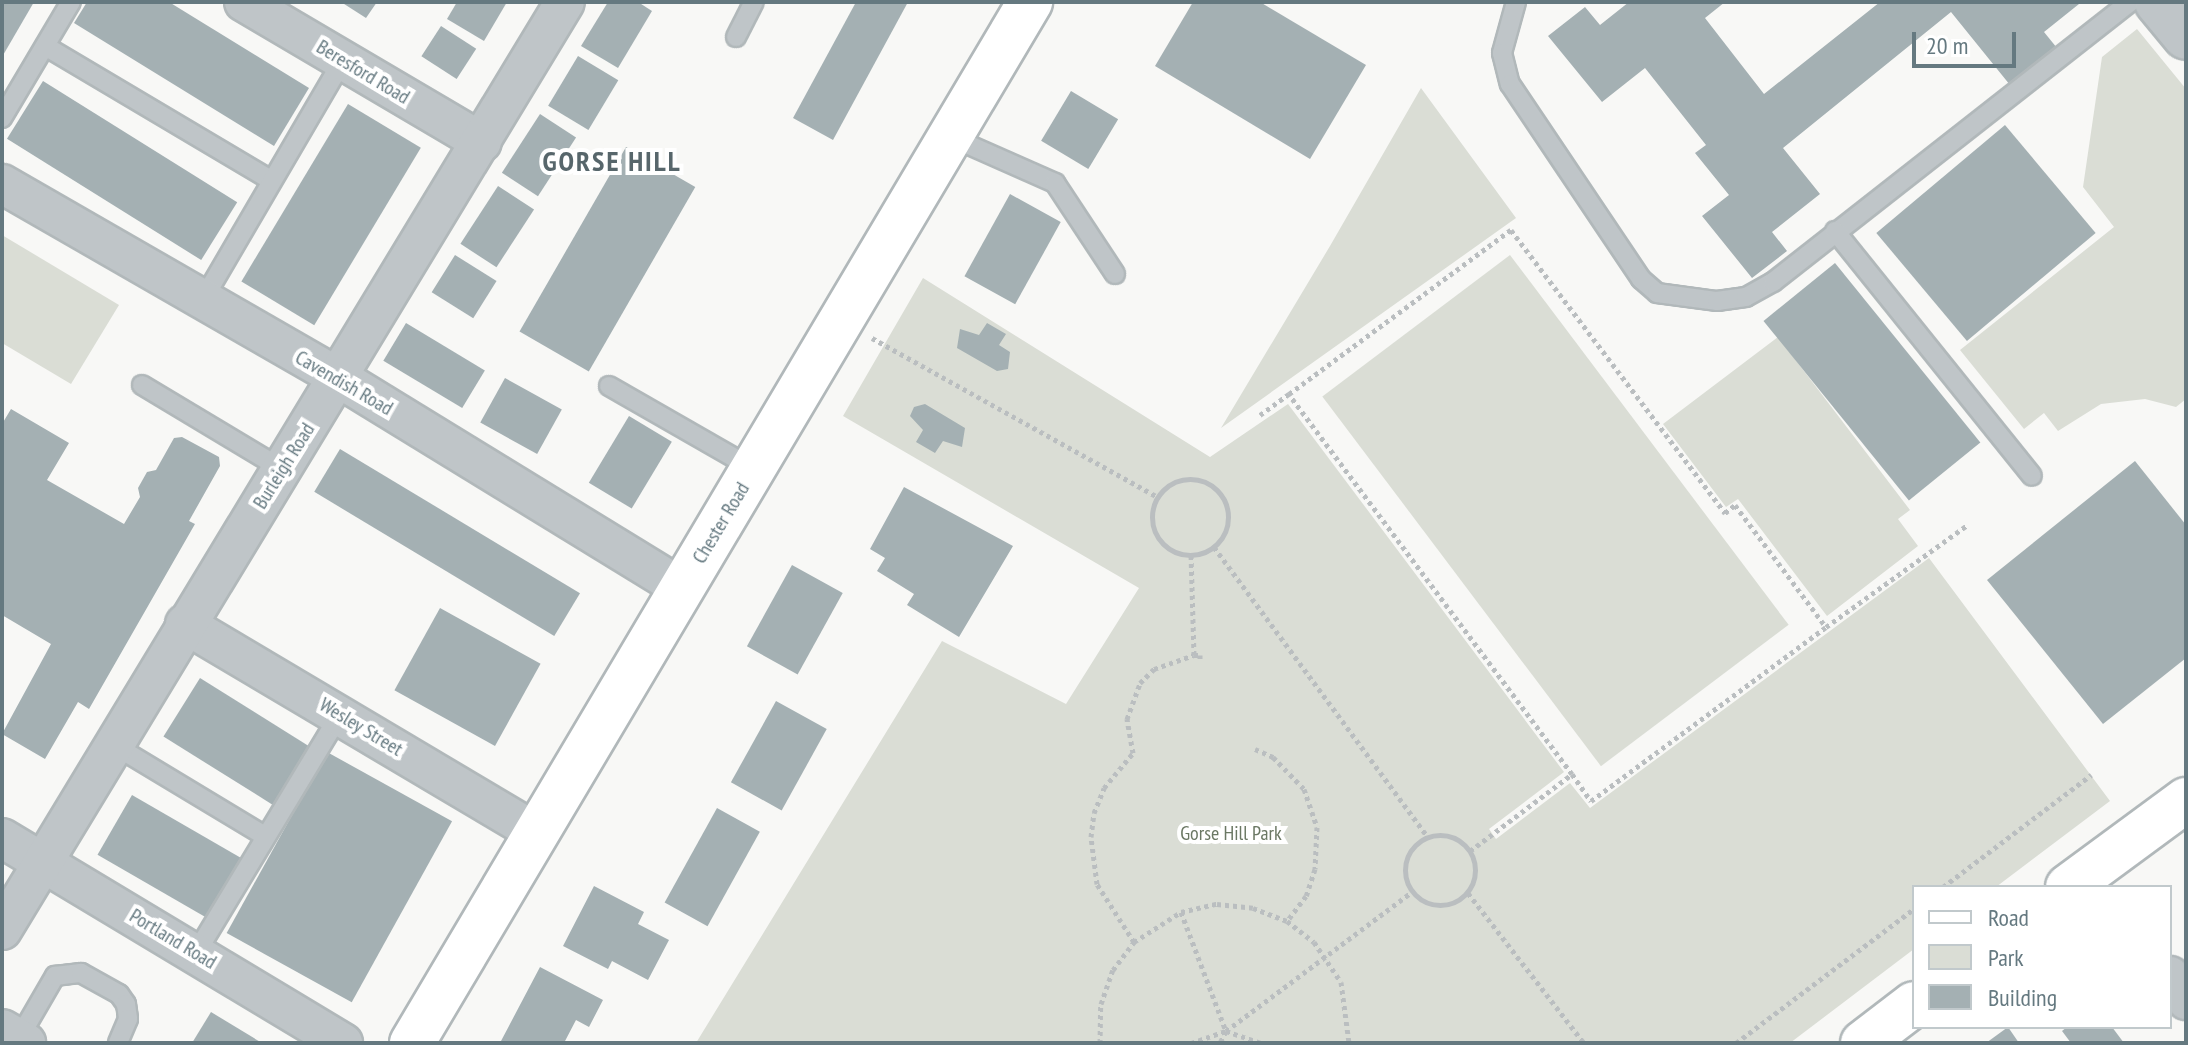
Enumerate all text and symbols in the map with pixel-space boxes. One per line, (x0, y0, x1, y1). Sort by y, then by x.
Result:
scale bar (1916, 16, 2020, 66)
text: 20 m (1926, 30, 1968, 61)
street label: Beresford Road (312, 35, 414, 109)
district label: GORSE HILL (542, 144, 682, 178)
street label: Cavendish Road (291, 345, 397, 421)
street label: Burleigh Road (248, 419, 320, 513)
street label: Chester Road (687, 478, 755, 568)
street label: Wesley Street (315, 693, 407, 761)
park label: Gorse Hill Park (1180, 821, 1282, 845)
legend (1912, 885, 2172, 1029)
text: Road (1988, 902, 2029, 933)
street label: Portland Road (125, 904, 221, 974)
text: Park (1988, 942, 2024, 973)
text: Building (1988, 982, 2057, 1013)

